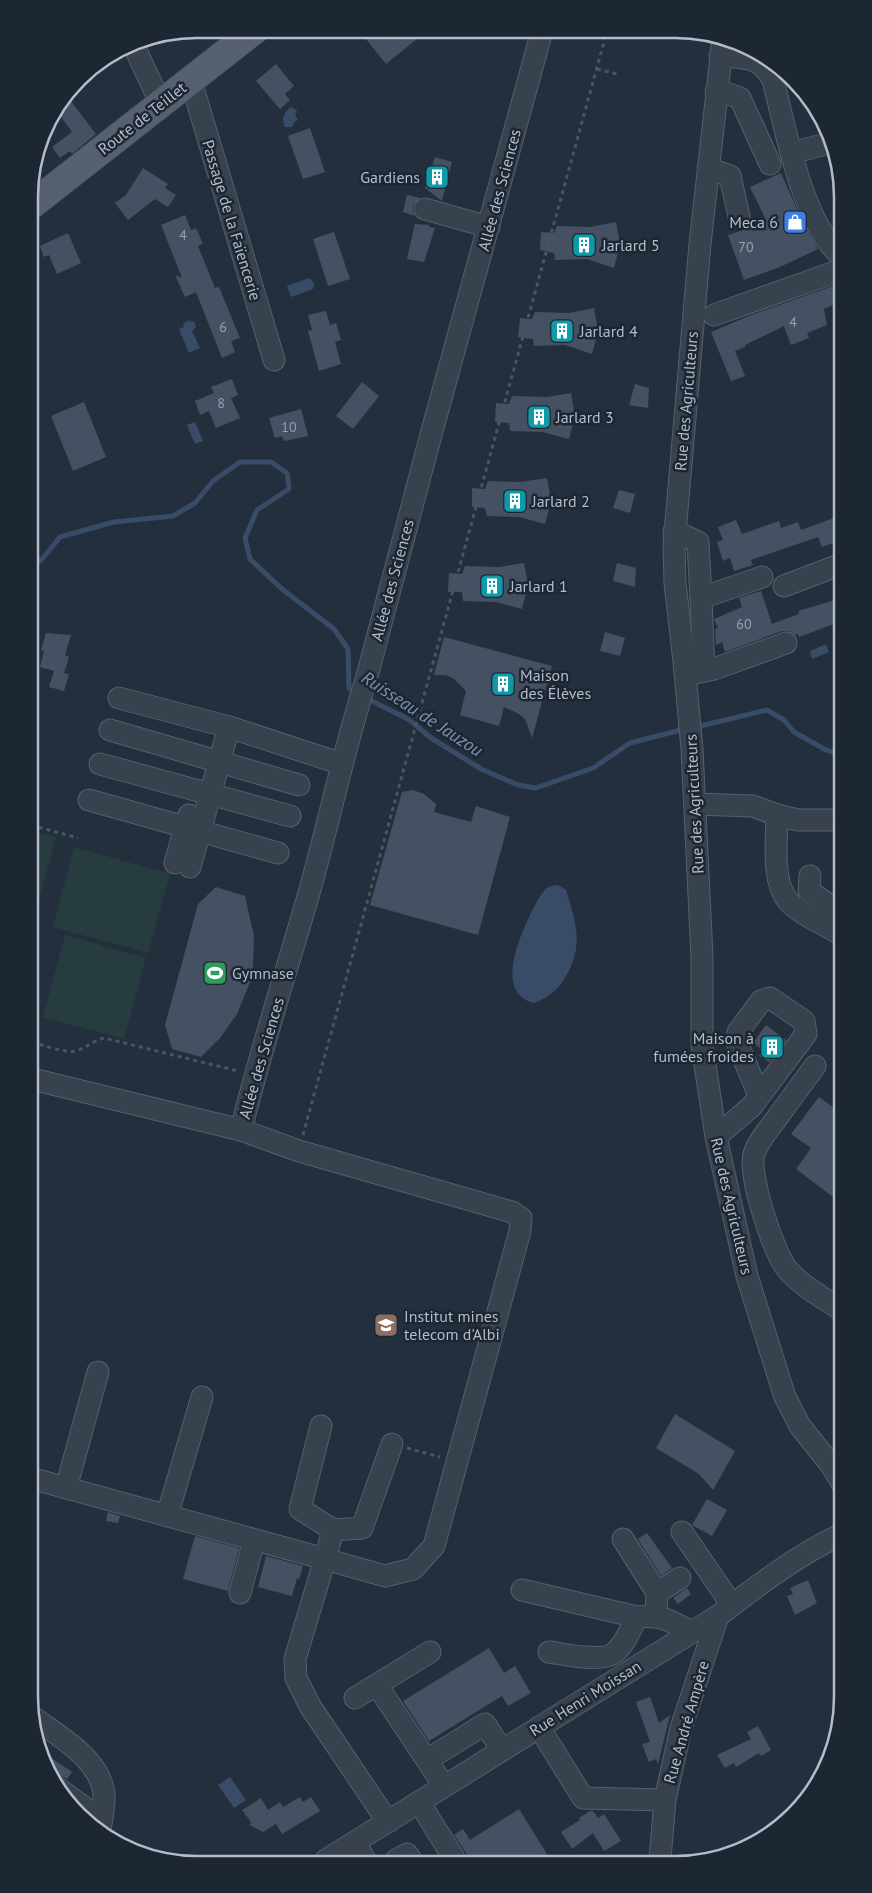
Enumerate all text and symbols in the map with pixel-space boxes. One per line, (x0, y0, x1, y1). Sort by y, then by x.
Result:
street label: Route de Teillet (94, 77, 190, 159)
street label: Allée des Sciences (473, 127, 525, 253)
street label: Passage de la Faïencerie (198, 137, 266, 303)
building icon: Gardiens (424, 164, 450, 190)
place label: Gardiens (360, 167, 420, 187)
shop icon: Meca 6 (782, 209, 808, 235)
place label: Meca 6 (729, 212, 778, 232)
house number: 4 (179, 226, 187, 244)
building icon: Jarlard 5 (571, 232, 597, 258)
place label: Jarlard 5 (601, 235, 660, 255)
house number: 70 (738, 238, 754, 256)
house number: 4 (789, 313, 797, 331)
house number: 6 (219, 318, 227, 336)
building icon: Jarlard 4 (549, 318, 575, 344)
place label: Jarlard 4 (579, 321, 638, 341)
street label: Rue des Agriculteurs (670, 330, 702, 471)
house number: 8 (217, 394, 225, 412)
building icon: Jarlard 3 (526, 404, 552, 430)
place label: Jarlard 3 (555, 407, 614, 427)
house number: 10 (281, 418, 297, 436)
building icon: Jarlard 2 (502, 488, 528, 514)
place label: Jarlard 2 (531, 491, 590, 511)
street label: Allée des Sciences (366, 517, 418, 643)
building icon: Jarlard 1 (479, 573, 505, 599)
place label: Jarlard 1 (509, 576, 568, 596)
house number: 60 (736, 615, 752, 633)
place label: Maison des Élèves (520, 665, 591, 703)
water label: Ruisseau de Jauzou (357, 666, 487, 761)
building icon: Maison des Élèves (490, 671, 516, 697)
street label: Rue des Agriculteurs (680, 733, 708, 874)
sports icon: Gymnase (202, 960, 228, 986)
place label: Gymnase (232, 963, 294, 983)
street label: Allée des Sciences (234, 995, 288, 1121)
place label: Maison à fumées froides (653, 1028, 754, 1066)
building icon: Maison à fumées froides (759, 1034, 785, 1060)
street label: Rue des Agriculteurs (707, 1136, 758, 1277)
place label: Institut mines telecom d'Albi (404, 1306, 500, 1344)
school or university icon: Institut mines telecom d'Albi (373, 1312, 399, 1338)
street label: Rue Henri Moissan (526, 1656, 644, 1740)
street label: Rue André Ampère (659, 1658, 713, 1786)

